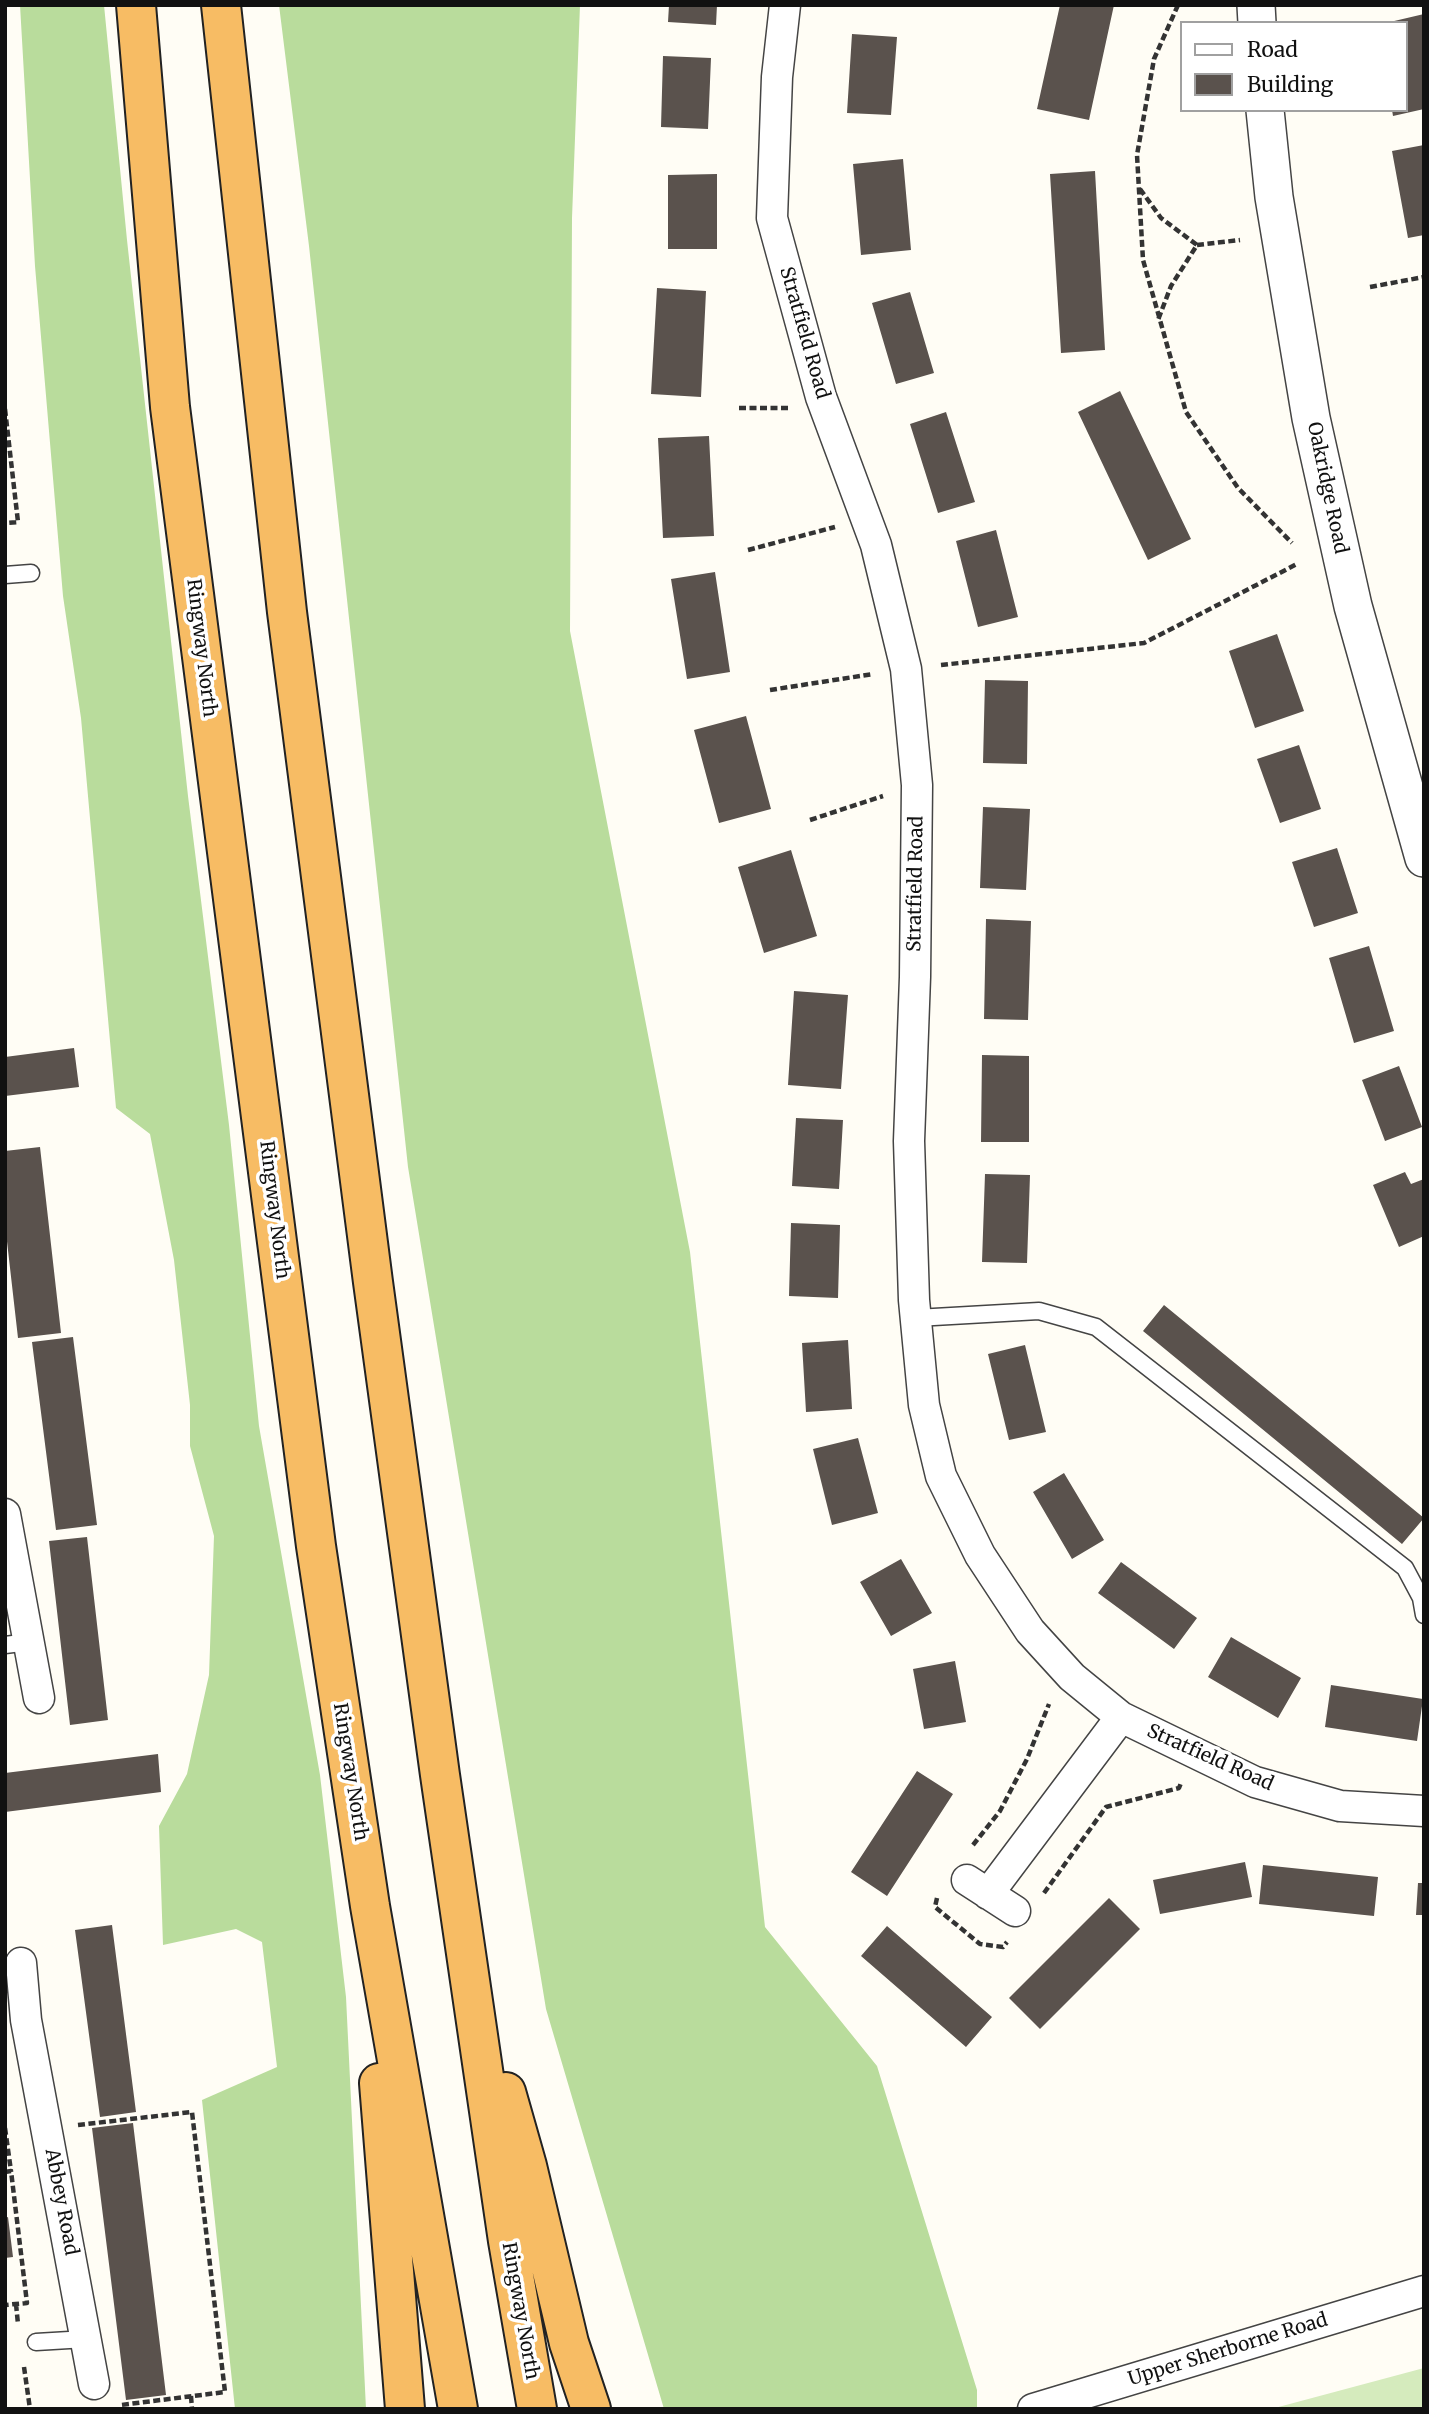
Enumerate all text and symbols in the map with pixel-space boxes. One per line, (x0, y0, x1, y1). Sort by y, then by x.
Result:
legend (1180, 21, 1408, 112)
text: Road (1247, 36, 1298, 63)
text: Building (1247, 71, 1333, 98)
street label: Stratfield Road (774, 264, 834, 402)
street label: Oakridge Road (1302, 420, 1352, 556)
street label: Ringway North (181, 578, 221, 718)
street label: Stratfield Road (903, 816, 929, 952)
street label: Ringway North (254, 1140, 294, 1280)
street label: Ringway North (328, 1701, 372, 1843)
street label: Stratfield Road (1143, 1720, 1277, 1796)
street label: Abbey Road (39, 2147, 83, 2257)
street label: Ringway North (497, 2240, 543, 2382)
street label: Upper Sherborne Road (1126, 2309, 1330, 2391)

